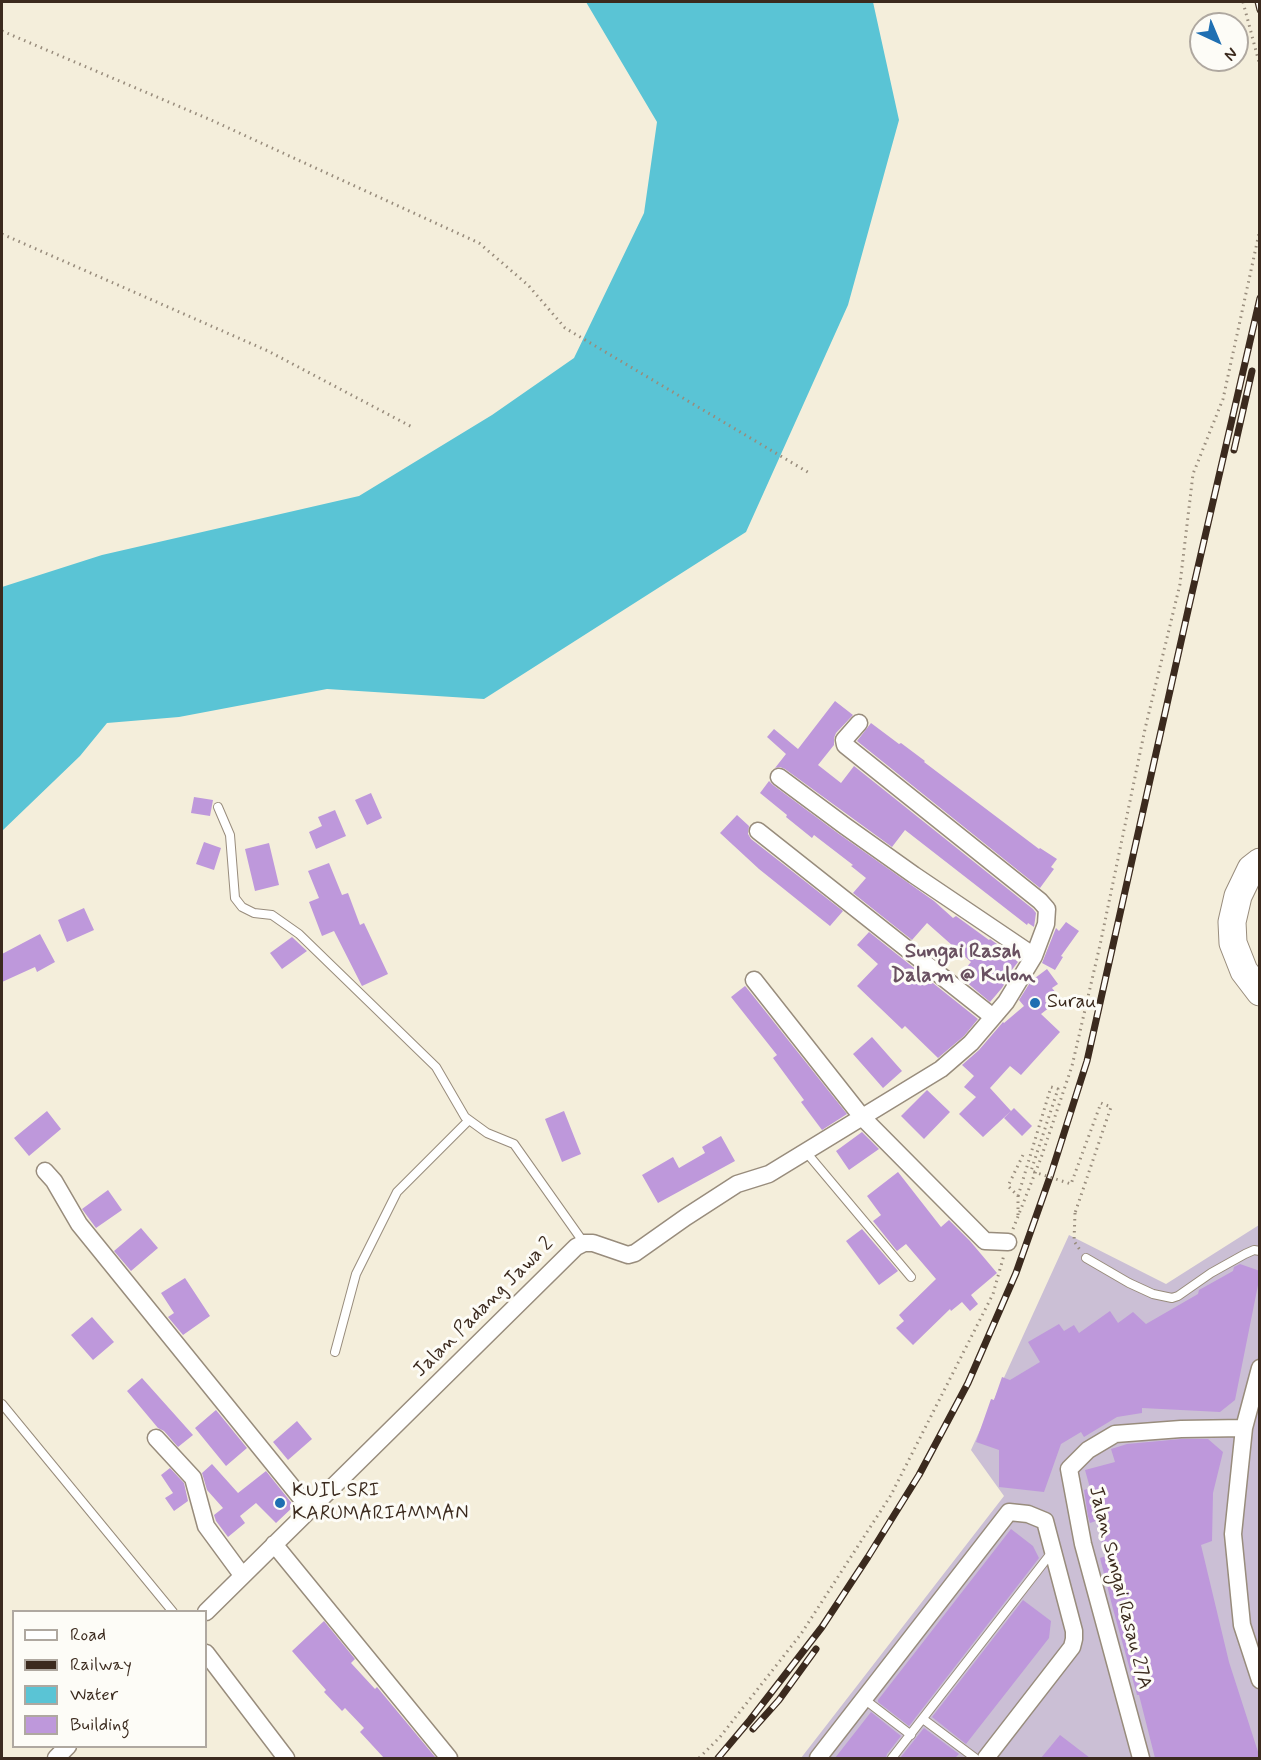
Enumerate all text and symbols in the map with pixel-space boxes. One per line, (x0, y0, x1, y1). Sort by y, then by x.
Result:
north arrow (1189, 12, 1249, 72)
text: N (1219, 43, 1242, 65)
district label: Sungai Rasah Dalam @ Kulon (891, 940, 1035, 990)
place label: Surau (1047, 991, 1096, 1015)
marker: Surau (1028, 996, 1042, 1010)
street label: Jalan Padang Jawa 2 (409, 1233, 559, 1383)
place label: KUIL SRI KARUMARIAMMAN (292, 1480, 469, 1527)
street label: Jalan Sungai Rasau 27A (1082, 1484, 1156, 1692)
marker: KUIL SRI KARUMARIAMMAN (273, 1496, 287, 1510)
legend (12, 1610, 207, 1748)
text: Road (70, 1623, 106, 1647)
text: Railway (70, 1653, 132, 1677)
text: Water (70, 1683, 118, 1707)
text: Building (70, 1713, 130, 1737)

